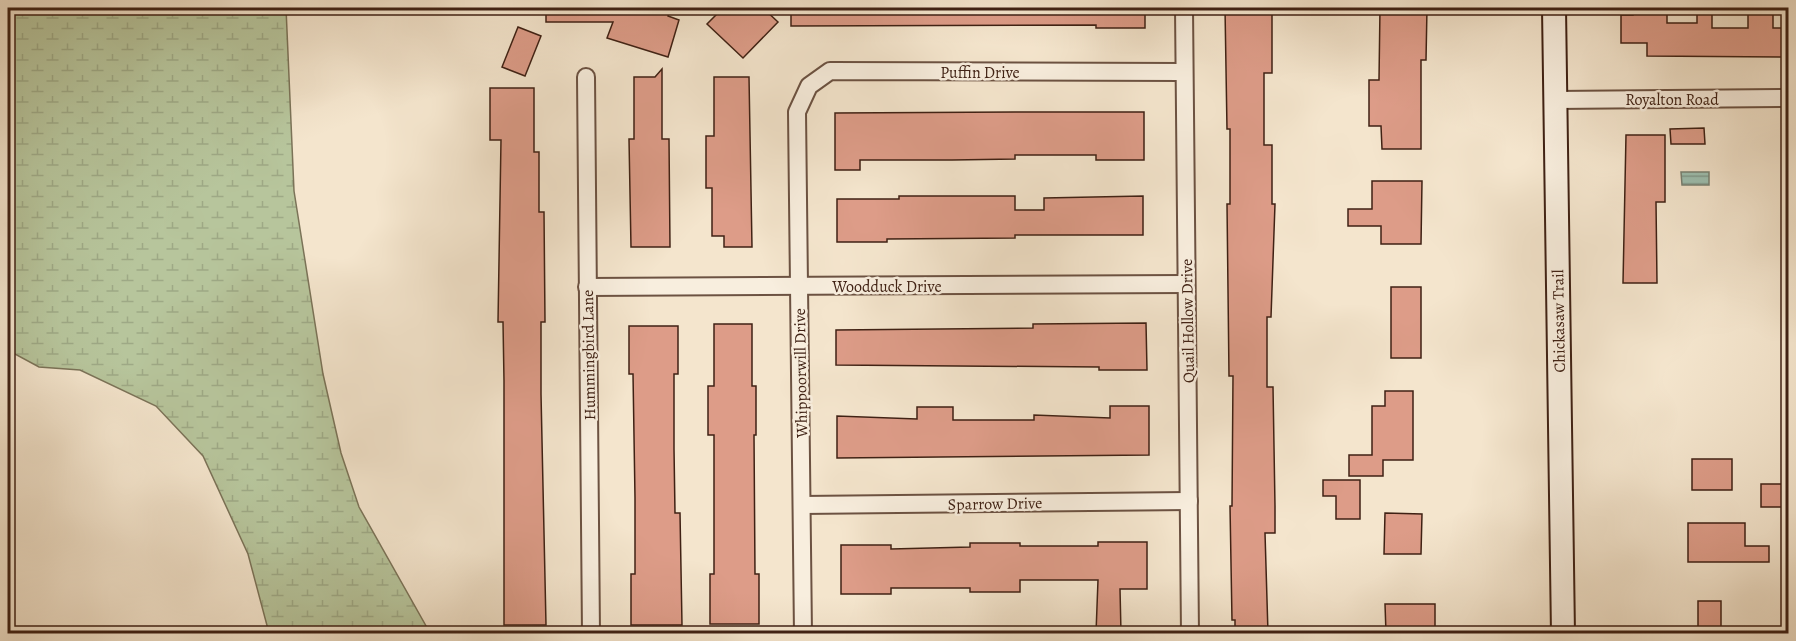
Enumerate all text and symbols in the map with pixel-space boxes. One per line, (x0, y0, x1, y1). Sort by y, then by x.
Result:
street label: Puffin Drive (940, 62, 1020, 84)
street label: Royalton Road (1625, 89, 1719, 111)
street label: Quail Hollow Drive (1176, 259, 1200, 383)
street label: Chickasaw Trail (1547, 269, 1571, 373)
street label: Woodduck Drive (831, 276, 942, 298)
street label: Hummingbird Lane (577, 290, 601, 420)
street label: Whippoorwill Drive (789, 308, 813, 439)
street label: Sparrow Drive (948, 492, 1042, 516)

